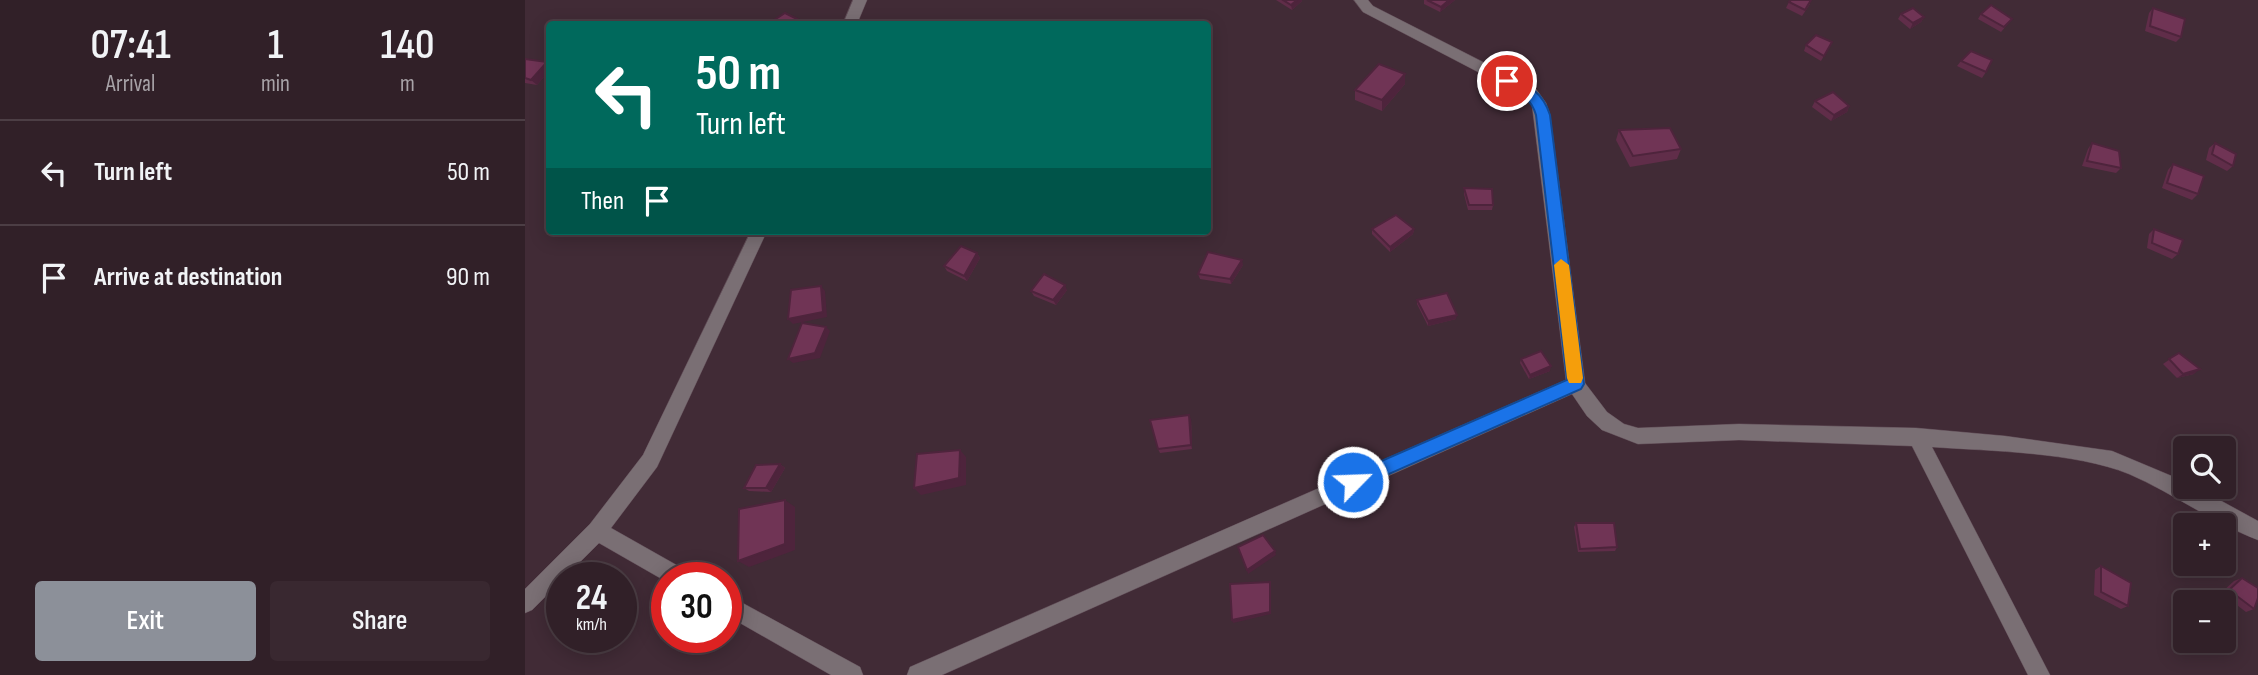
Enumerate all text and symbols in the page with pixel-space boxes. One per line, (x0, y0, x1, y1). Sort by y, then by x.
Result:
text: 07:41 (90, 20, 171, 71)
text: 1 (268, 20, 283, 71)
text: 140 (380, 20, 435, 71)
text: 50 m (696, 45, 781, 104)
icon: left (581, 49, 672, 140)
pin (1477, 51, 1537, 111)
icon: arrive (1488, 62, 1526, 100)
text: Arrival (106, 70, 155, 98)
text: min (261, 70, 290, 98)
text: m (400, 70, 415, 98)
text: Turn left (696, 105, 786, 144)
icon: left (35, 154, 73, 192)
text: Turn left (94, 157, 172, 188)
text: 50 m (447, 157, 490, 188)
icon: arrive (638, 182, 676, 220)
text: Then (581, 186, 624, 217)
icon: arrive (35, 259, 73, 297)
text: Arrive at destination (94, 262, 282, 293)
text: 90 m (446, 262, 490, 293)
map controls (2173, 436, 2236, 653)
button: search (2173, 436, 2236, 499)
position arrow (1316, 445, 1390, 519)
button: + (2173, 513, 2236, 576)
speed limit sign: 30 (651, 562, 742, 653)
text: 24 (576, 577, 607, 620)
button: Exit (35, 581, 256, 661)
button: Share (270, 581, 490, 661)
button: − (2173, 590, 2236, 653)
text: km/h (576, 614, 607, 635)

